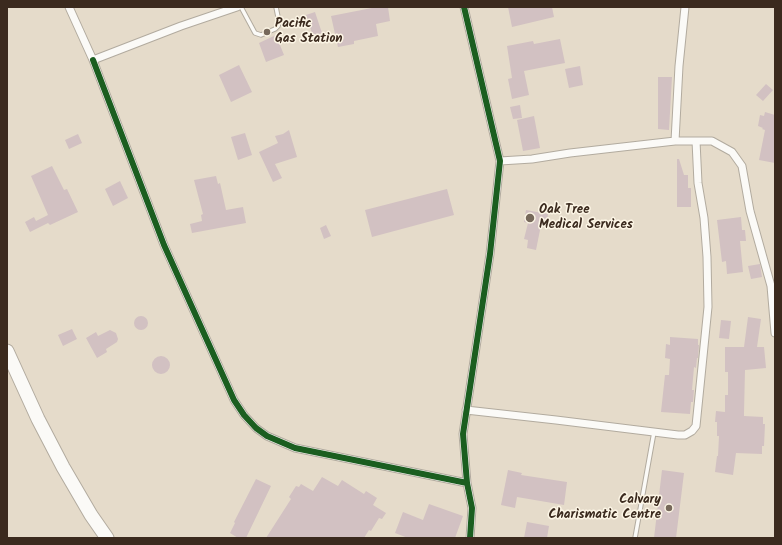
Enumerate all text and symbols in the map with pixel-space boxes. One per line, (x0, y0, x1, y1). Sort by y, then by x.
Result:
place label: Pacific Gas Station (275, 17, 343, 48)
marker: Pacific Gas Station (262, 27, 272, 37)
place label: Oak Tree Medical Services (539, 203, 633, 234)
marker: Oak Tree Medical Services (524, 212, 536, 224)
place label: Calvary Charismatic Centre (549, 493, 661, 524)
marker: Calvary Charismatic Centre (664, 503, 674, 513)

